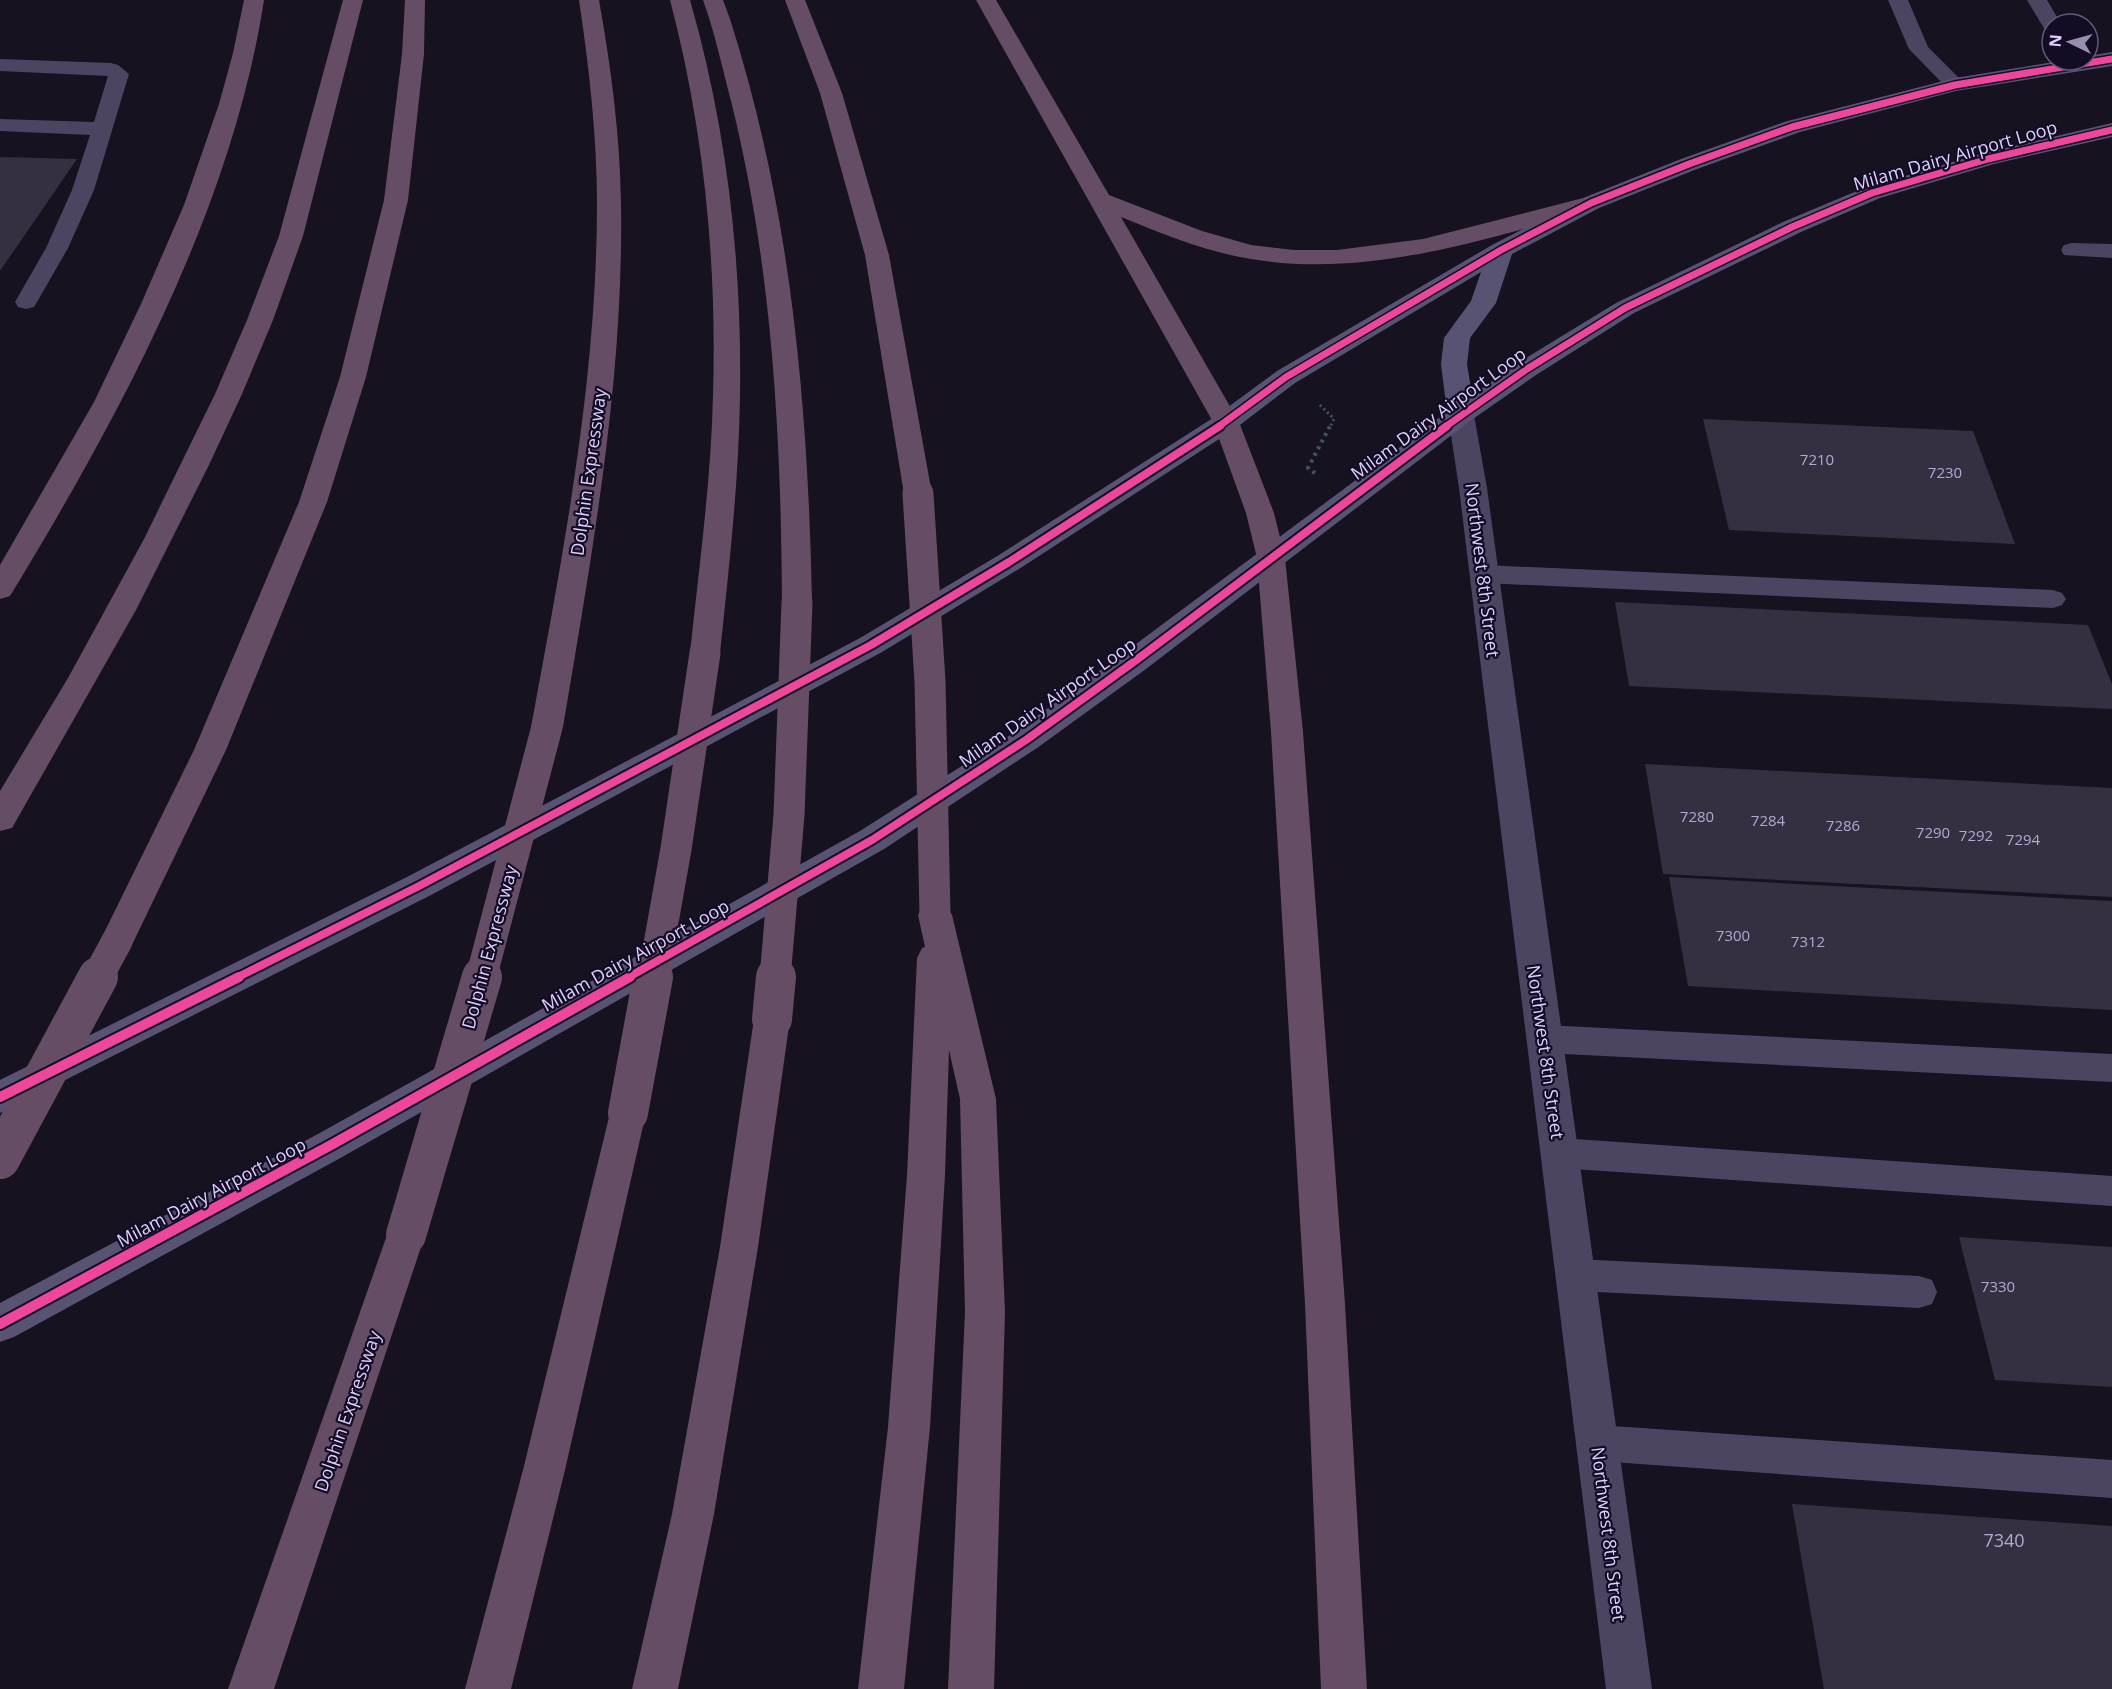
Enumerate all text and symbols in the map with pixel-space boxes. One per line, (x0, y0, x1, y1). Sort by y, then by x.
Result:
north arrow (2040, 12, 2100, 72)
text: N (2044, 33, 2067, 48)
street label: Milam Dairy Airport Loop (1850, 114, 2060, 196)
street label: Milam Dairy Airport Loop (1346, 341, 1530, 485)
street label: Dolphin Expressway (564, 386, 612, 557)
house number: 7210 (1800, 449, 1834, 469)
house number: 7230 (1928, 462, 1962, 482)
street label: Northwest 8th Street (1460, 481, 1506, 659)
street label: Milam Dairy Airport Loop (954, 632, 1140, 772)
house number: 7280 (1680, 806, 1714, 826)
house number: 7284 (1751, 810, 1786, 830)
house number: 7286 (1826, 815, 1860, 835)
house number: 7290 (1916, 822, 1950, 842)
house number: 7292 (1959, 825, 1993, 845)
house number: 7294 (2006, 829, 2041, 849)
street label: Dolphin Expressway (456, 861, 523, 1032)
street label: Milam Dairy Airport Loop (537, 893, 733, 1017)
house number: 7300 (1716, 925, 1750, 945)
house number: 7312 (1791, 931, 1825, 951)
street label: Northwest 8th Street (1522, 963, 1570, 1141)
street label: Milam Dairy Airport Loop (112, 1132, 310, 1252)
house number: 7330 (1981, 1276, 2015, 1296)
street label: Dolphin Expressway (308, 1326, 386, 1495)
street label: Northwest 8th Street (1586, 1445, 1632, 1623)
house number: 7340 (1983, 1528, 2025, 1552)

